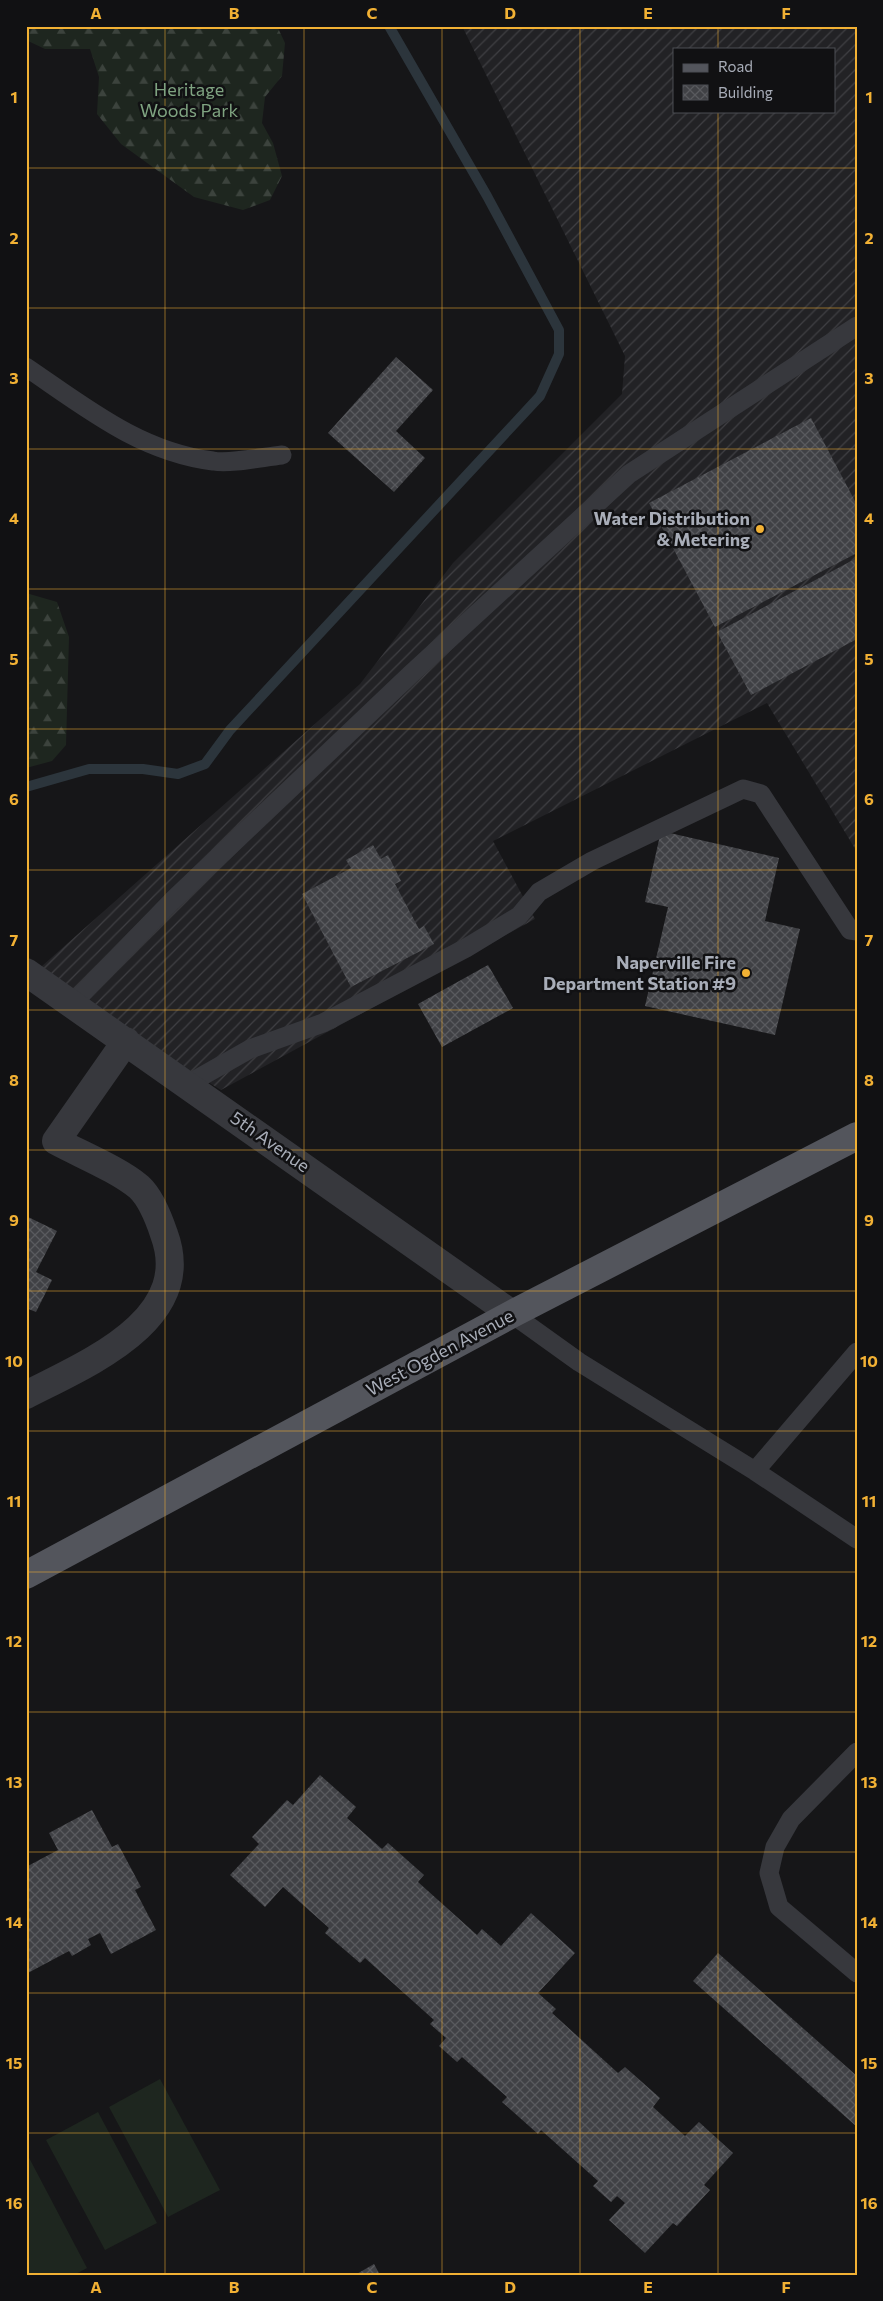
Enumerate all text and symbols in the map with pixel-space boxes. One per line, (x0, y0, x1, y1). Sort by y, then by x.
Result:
text: A (90, 3, 102, 22)
text: B (229, 3, 240, 22)
text: C (367, 3, 378, 22)
text: D (504, 3, 516, 22)
text: E (643, 3, 653, 22)
text: F (781, 3, 791, 22)
legend (673, 48, 836, 112)
text: Road (718, 57, 753, 75)
park label: Heritage Woods Park (140, 78, 238, 121)
text: Building (718, 83, 773, 101)
text: 1 (10, 87, 18, 106)
text: 1 (865, 87, 873, 106)
text: 2 (9, 228, 19, 247)
text: 2 (864, 228, 874, 247)
text: 3 (9, 368, 19, 387)
text: 3 (864, 368, 874, 387)
place label: Water Distribution & Metering (594, 507, 750, 550)
text: 4 (9, 508, 19, 527)
text: 4 (864, 508, 874, 527)
marker: Water Distribution & Metering (754, 523, 766, 535)
text: 5 (9, 649, 19, 668)
text: 5 (864, 649, 874, 668)
text: 6 (9, 789, 19, 808)
text: 6 (864, 789, 874, 808)
text: 7 (10, 930, 19, 949)
text: 7 (865, 930, 874, 949)
place label: Naperville Fire Department Station #9 (543, 951, 736, 994)
marker: Naperville Fire Department Station #9 (740, 967, 752, 979)
text: 8 (9, 1070, 19, 1089)
text: 8 (864, 1070, 874, 1089)
street label: 5th Avenue (227, 1106, 314, 1176)
text: 9 (9, 1210, 19, 1229)
text: 9 (864, 1210, 874, 1229)
street label: West Ogden Avenue (362, 1304, 517, 1400)
text: 10 (5, 1351, 23, 1370)
text: 10 (860, 1351, 878, 1370)
text: 11 (7, 1491, 21, 1510)
text: 11 (862, 1491, 876, 1510)
text: 12 (6, 1631, 22, 1650)
text: 12 (861, 1631, 877, 1650)
text: 13 (6, 1772, 22, 1791)
text: 13 (861, 1772, 877, 1791)
text: 14 (5, 1912, 23, 1931)
text: 14 (860, 1912, 878, 1931)
text: 15 (6, 2053, 22, 2072)
text: 15 (861, 2053, 877, 2072)
text: 16 (5, 2193, 23, 2212)
text: 16 (860, 2193, 878, 2212)
text: A (90, 2277, 102, 2296)
text: B (229, 2277, 240, 2296)
text: C (367, 2277, 378, 2296)
text: D (504, 2277, 516, 2296)
text: E (643, 2277, 653, 2296)
text: F (781, 2277, 791, 2296)

